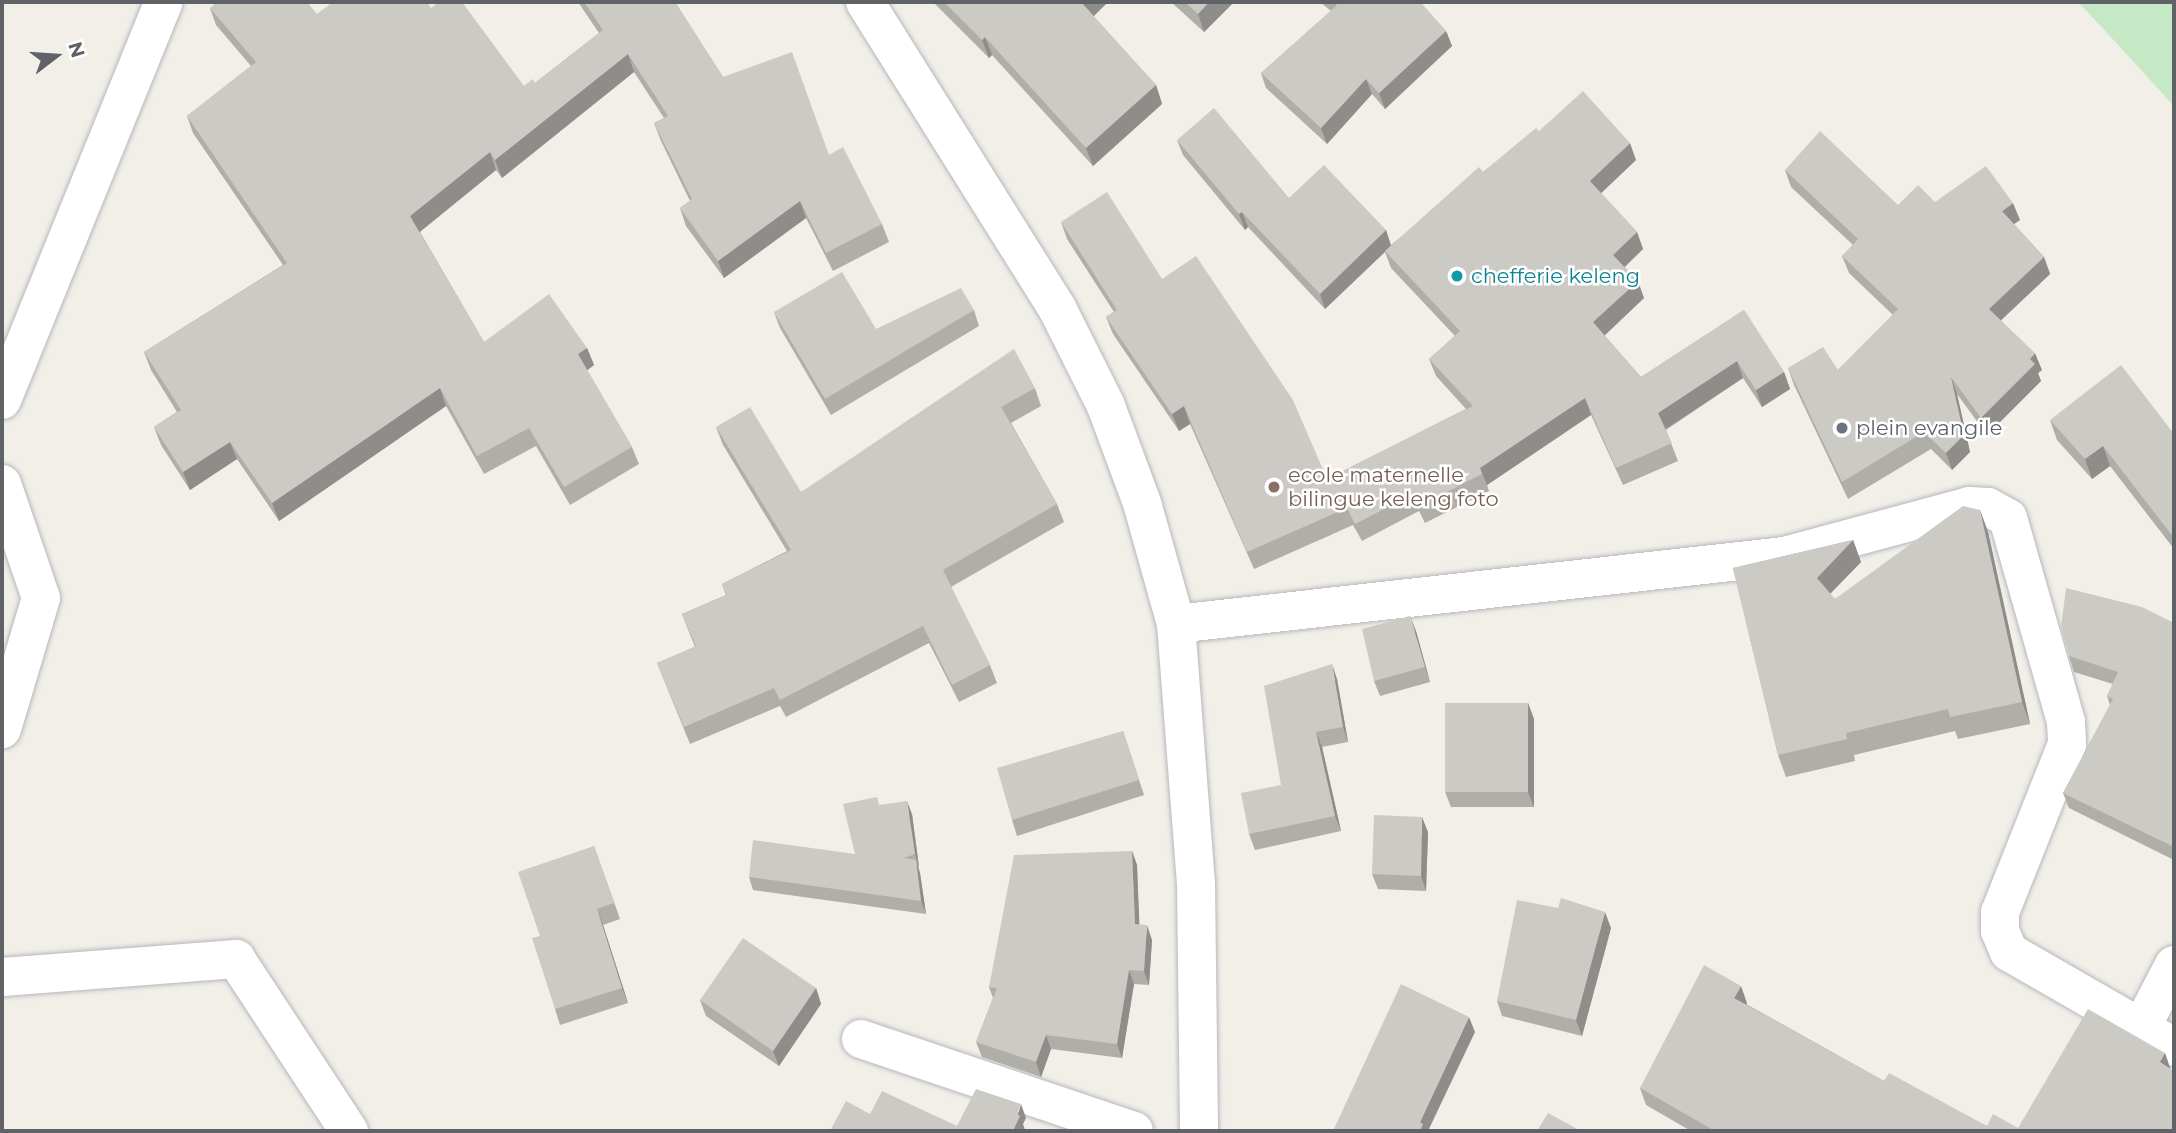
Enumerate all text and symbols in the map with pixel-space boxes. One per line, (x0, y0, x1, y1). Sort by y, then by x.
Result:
north arrow (21, 21, 91, 91)
text: N (63, 39, 90, 60)
place label: chefferie keleng (1471, 263, 1640, 289)
marker: chefferie keleng (1449, 268, 1465, 284)
place label: plein evangile (1856, 415, 2002, 441)
marker: plein evangile (1834, 420, 1850, 436)
place label: ecole maternelle bilingue keleng foto (1288, 462, 1499, 512)
marker: ecole maternelle bilingue keleng foto (1266, 479, 1282, 495)

